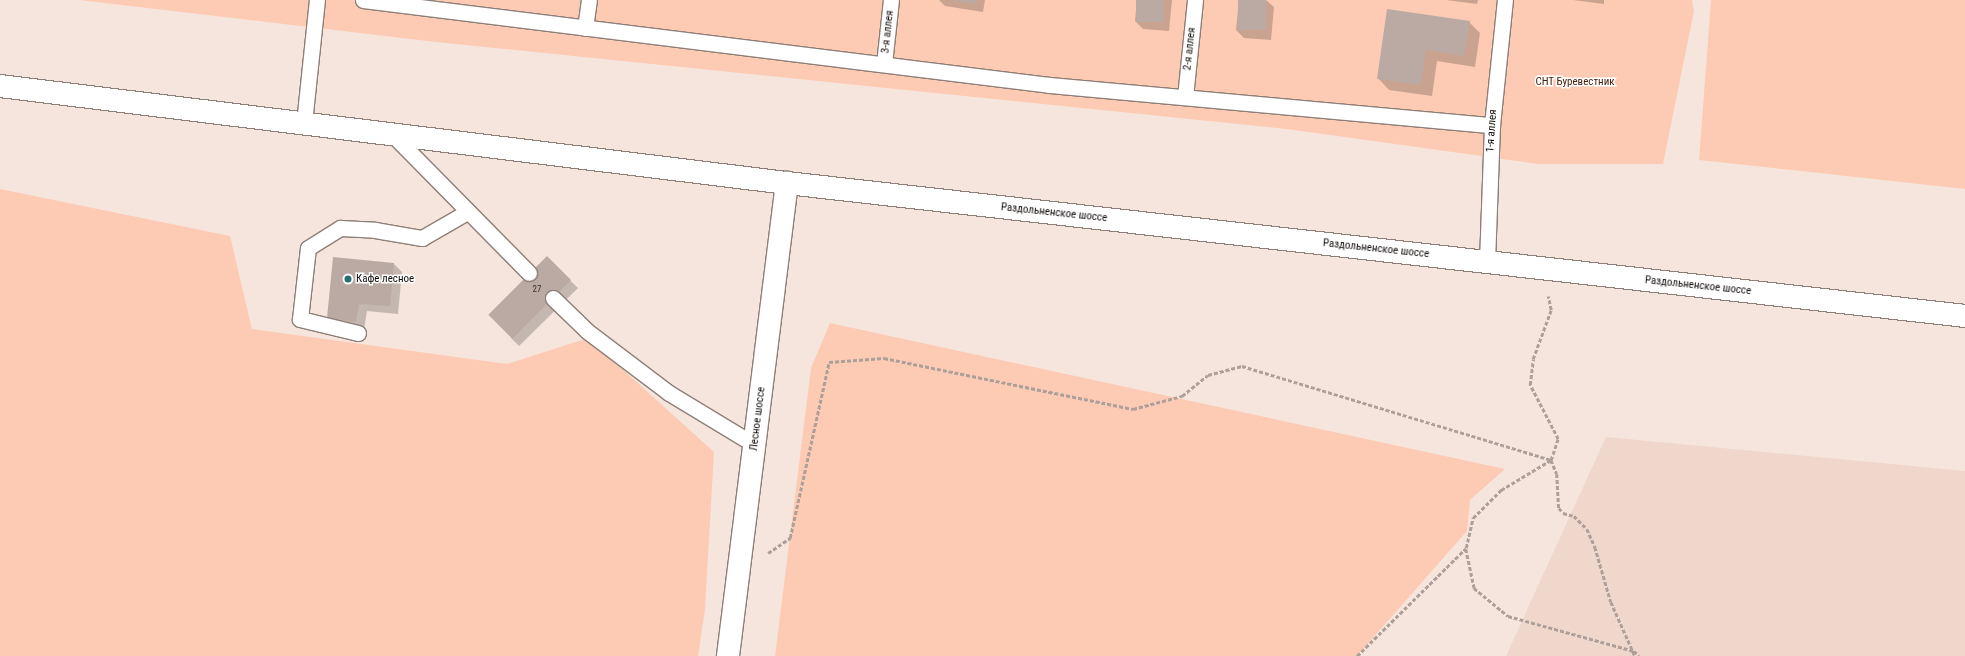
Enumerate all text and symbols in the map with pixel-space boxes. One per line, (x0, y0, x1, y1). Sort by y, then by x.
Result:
street label: 3-я аллея (879, 10, 897, 54)
street label: 2-я аллея (1181, 27, 1199, 71)
park label: СНТ Буревестник (1535, 75, 1615, 89)
street label: 1-я аллея (1484, 109, 1500, 153)
street label: Раздольненское шоссе (1000, 201, 1108, 225)
street label: Раздольненское шоссе (1322, 237, 1430, 261)
place label: Кафе лесное (356, 272, 414, 286)
marker: Кафе лесное (343, 274, 353, 284)
street label: Раздольненское шоссе (1644, 274, 1752, 298)
house number: 27 (533, 284, 541, 294)
street label: Лесное шоссе (748, 386, 768, 452)

